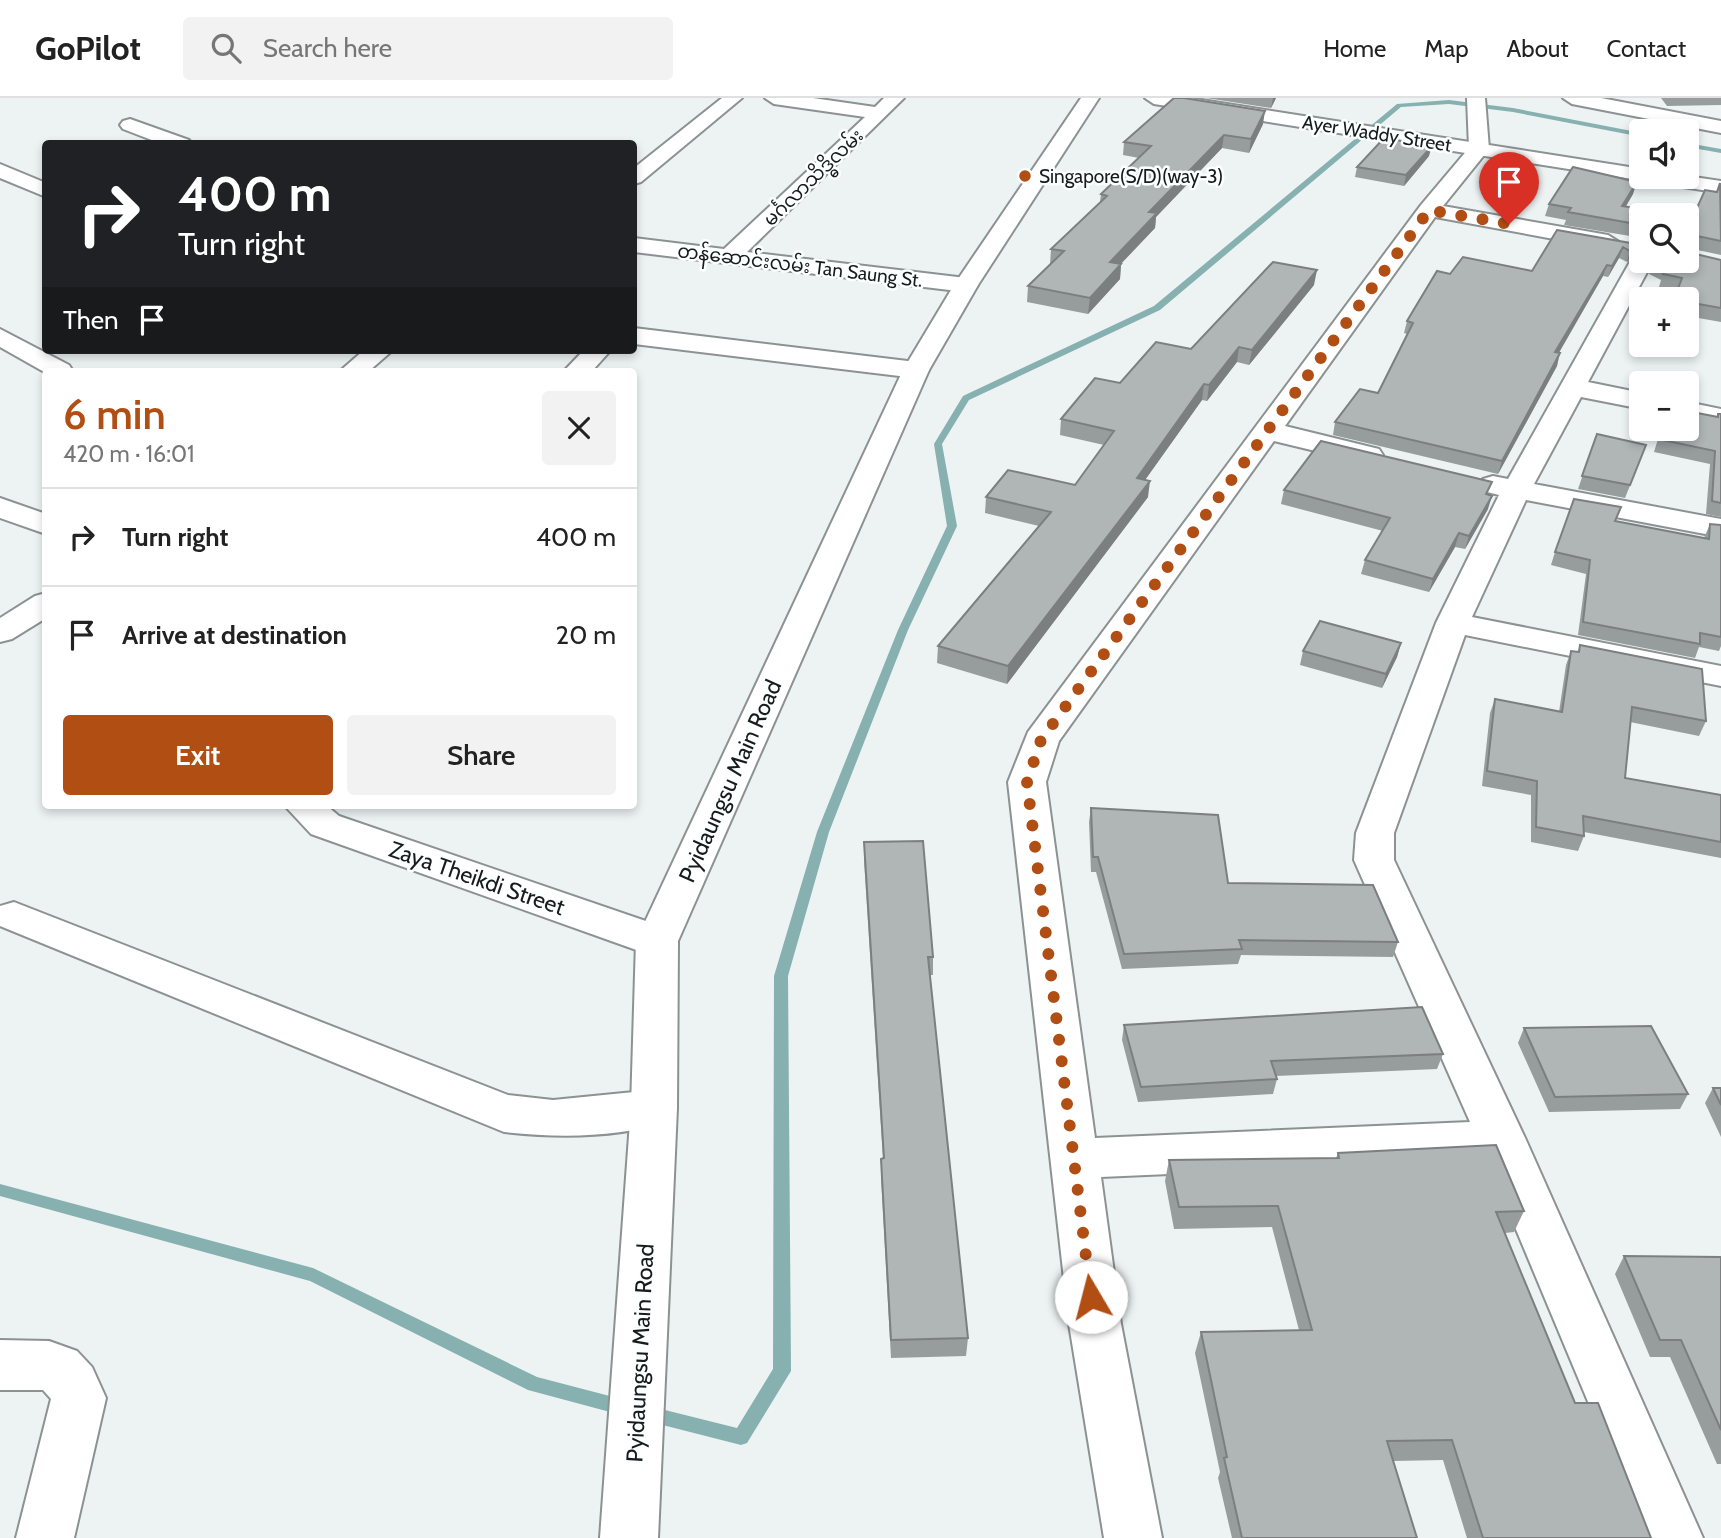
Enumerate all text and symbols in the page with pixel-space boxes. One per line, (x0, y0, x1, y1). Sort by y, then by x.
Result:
search box (183, 17, 673, 80)
text: GoPilot (35, 28, 141, 68)
icon: search (207, 29, 245, 67)
text: Search here (263, 32, 392, 64)
text: Home (1323, 34, 1386, 63)
text: Map (1424, 34, 1469, 63)
text: About (1507, 34, 1569, 63)
text: Contact (1607, 34, 1686, 63)
street label: Ayer Waddy Street (1301, 110, 1454, 157)
map controls (1629, 119, 1699, 441)
button: sound (1629, 119, 1699, 189)
street label: မင်္ဂလာသိဒ္ဓိလမ်း (757, 122, 871, 234)
pin (1479, 152, 1539, 224)
icon: arrive (1490, 163, 1528, 201)
text: 400 m (178, 164, 331, 223)
place label: Singapore(S/D)(way-3) (1039, 165, 1223, 188)
icon: right (63, 168, 154, 259)
marker: Singapore(S/D)(way-3) (1017, 168, 1033, 184)
button: search (1629, 203, 1699, 273)
text: Turn right (178, 224, 305, 263)
street label: တန်ဆောင်းလမ်း Tan Saung St. (676, 236, 924, 296)
button: + (1629, 287, 1699, 357)
icon: arrive (133, 301, 171, 339)
text: Then (63, 304, 119, 336)
button: − (1629, 371, 1699, 441)
text: 6 min (63, 388, 166, 440)
button: close (542, 391, 616, 465)
text: 420 m · 16:01 (63, 440, 194, 468)
icon: right (63, 518, 101, 556)
text: Turn right (122, 521, 228, 553)
text: 400 m (536, 521, 616, 553)
icon: arrive (63, 616, 101, 654)
text: Arrive at destination (122, 619, 347, 651)
text: 20 m (556, 619, 616, 651)
street label: Pyidaungsu Main Road (673, 675, 787, 887)
button: Exit (63, 715, 333, 795)
button: Share (347, 715, 616, 795)
street label: Zaya Theikdi Street (386, 835, 569, 921)
street label: Pyidaungsu Main Road (620, 1243, 660, 1463)
position arrow (1054, 1260, 1128, 1334)

